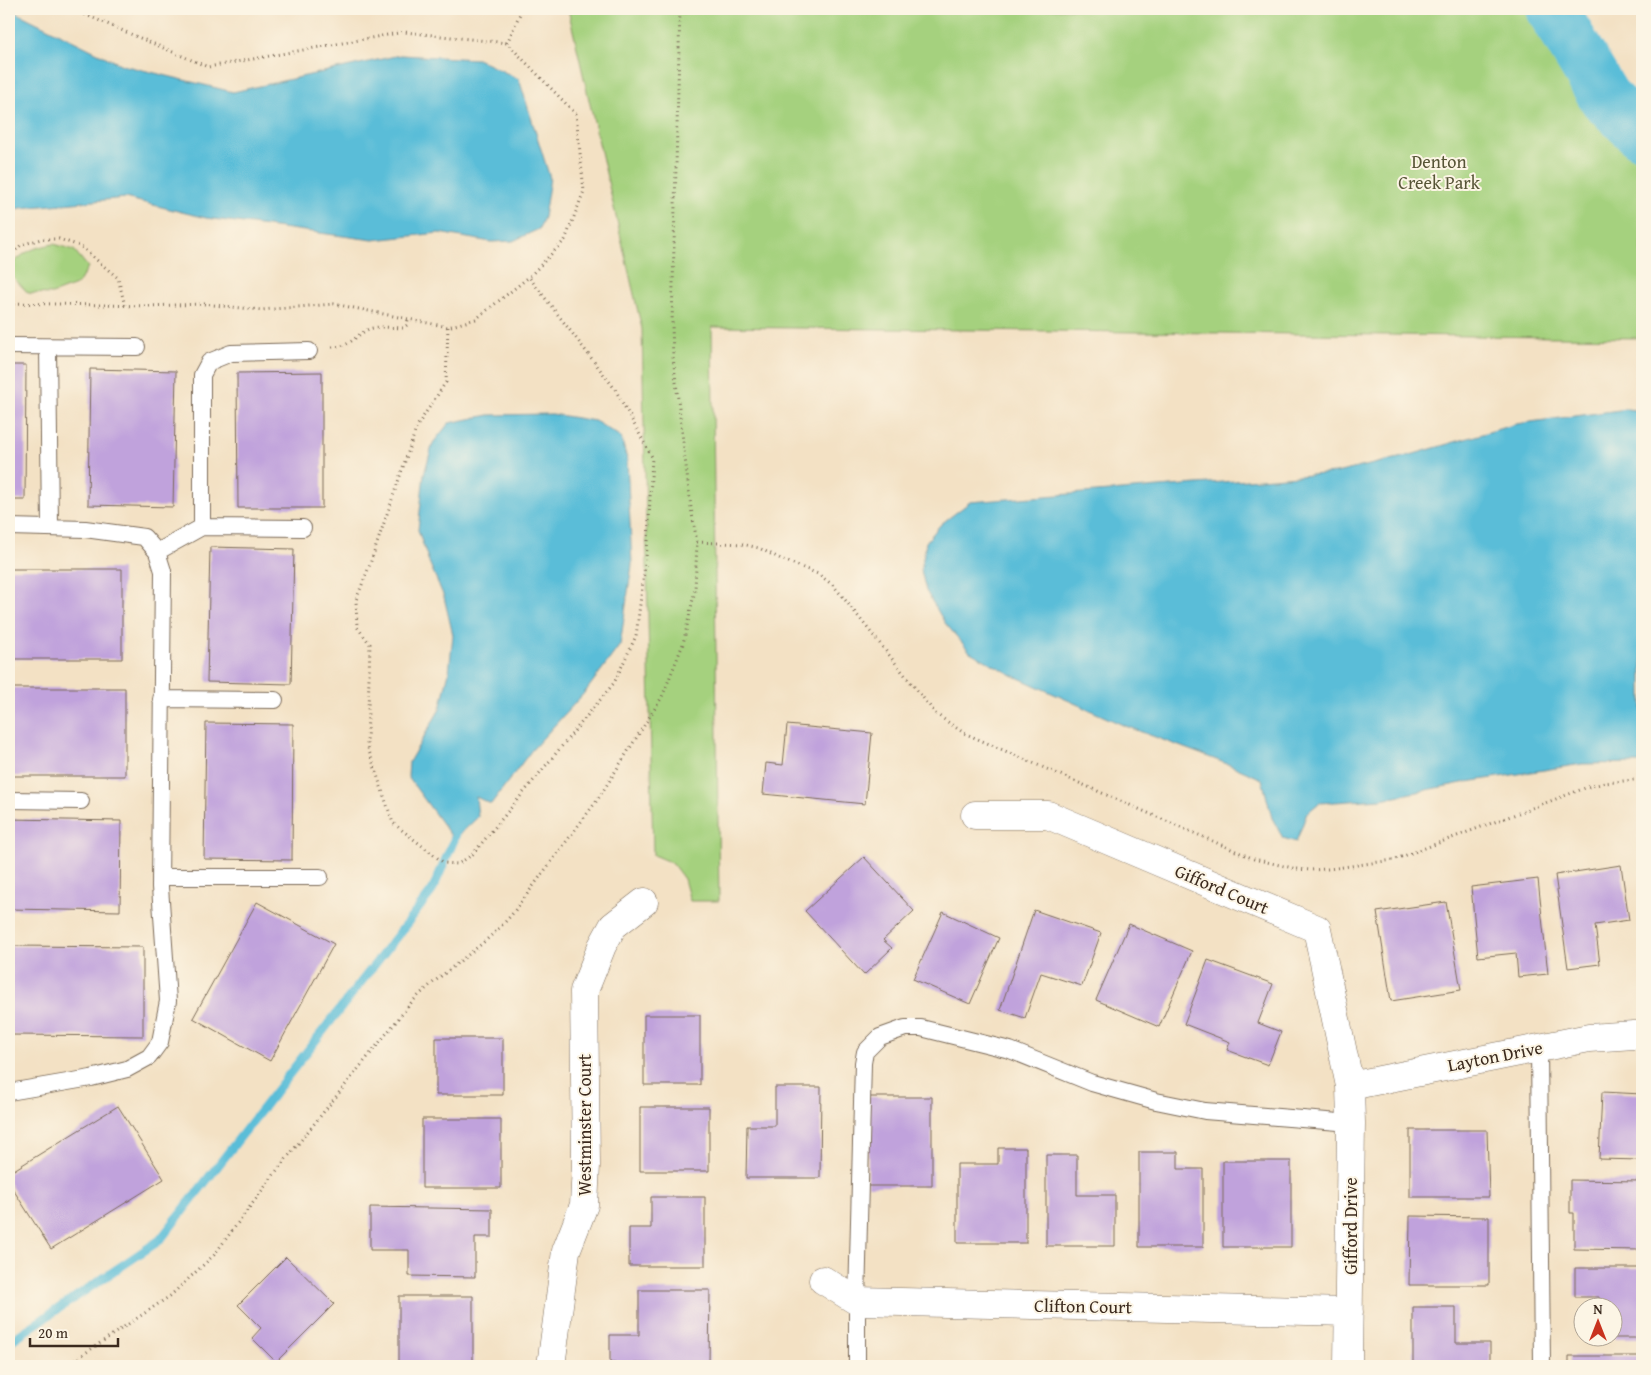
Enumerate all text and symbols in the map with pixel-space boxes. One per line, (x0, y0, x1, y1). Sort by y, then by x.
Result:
park label: Denton Creek Park (1398, 148, 1481, 196)
street label: Gifford Court (1171, 857, 1274, 921)
street label: Layton Drive (1445, 1034, 1545, 1078)
street label: Westminster Court (571, 1053, 598, 1196)
street label: Gifford Drive (1337, 1177, 1364, 1275)
street label: Clifton Court (1034, 1292, 1133, 1320)
north arrow (1574, 1298, 1624, 1348)
text: N (1593, 1299, 1603, 1319)
scale bar (30, 1315, 118, 1347)
text: 20 m (38, 1322, 69, 1343)

